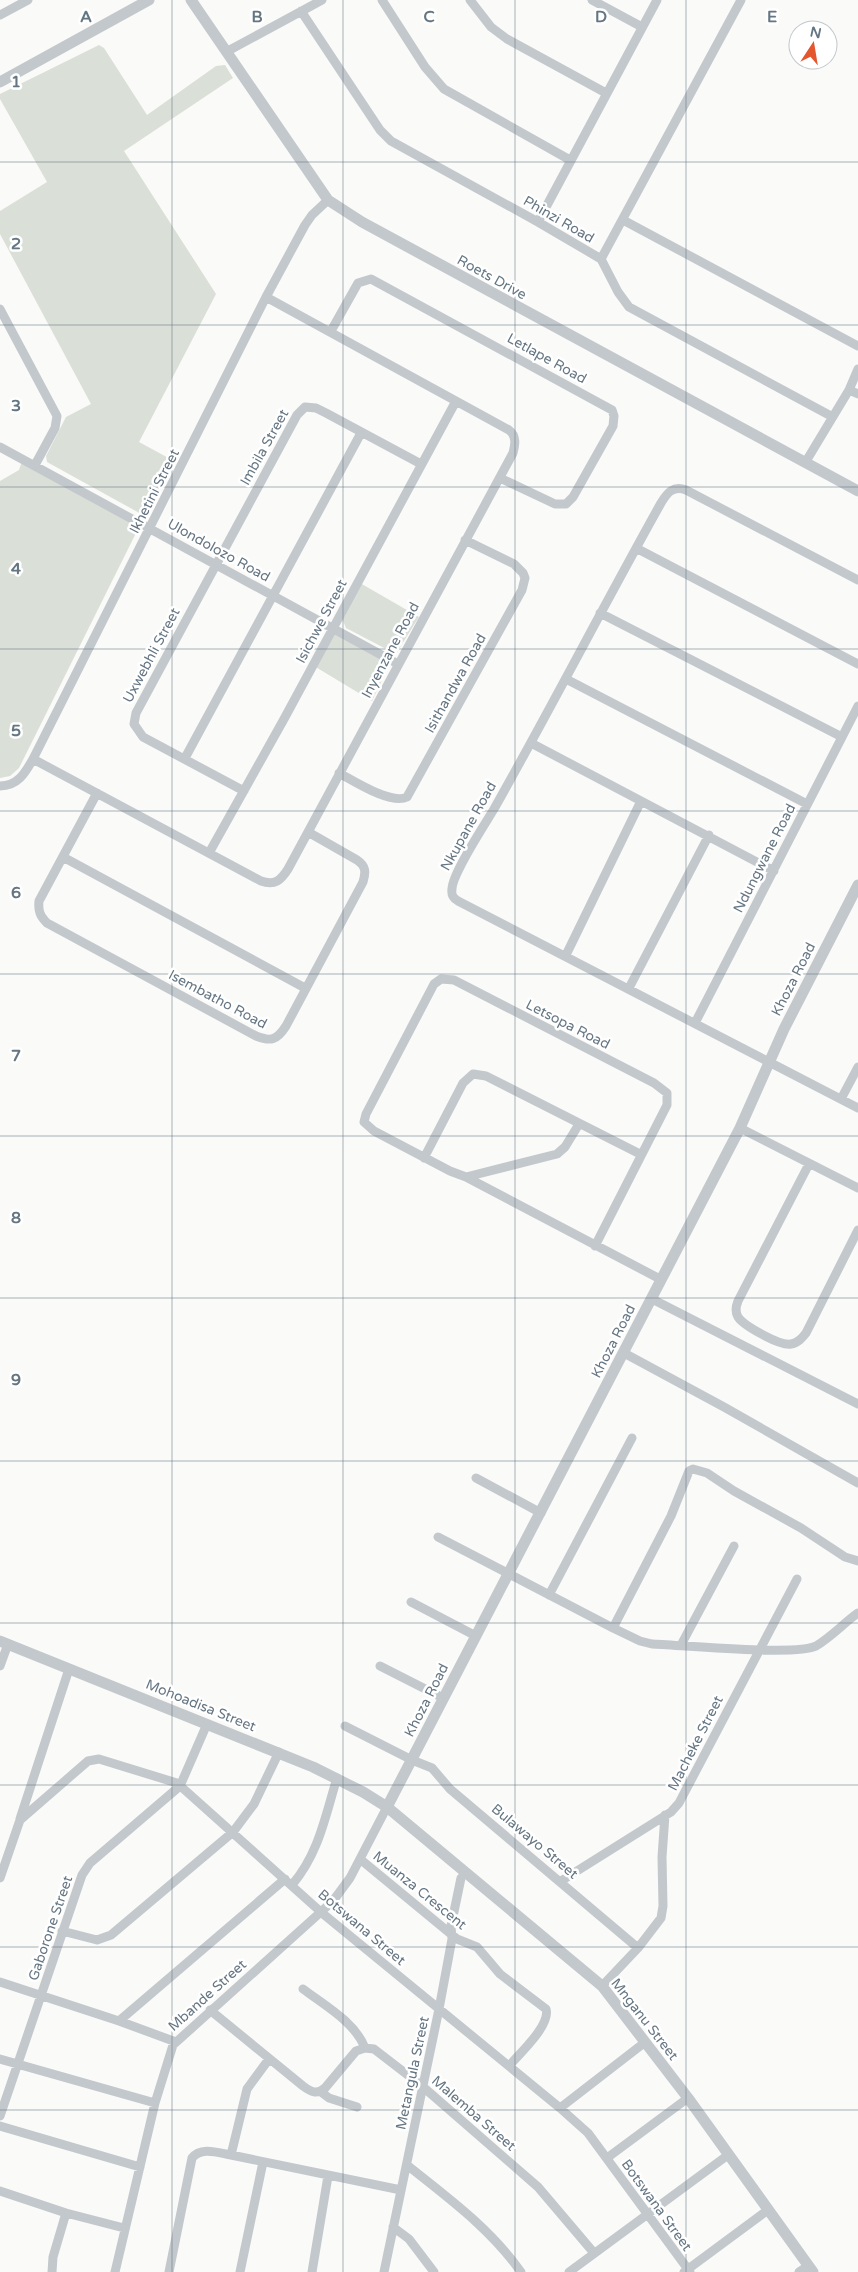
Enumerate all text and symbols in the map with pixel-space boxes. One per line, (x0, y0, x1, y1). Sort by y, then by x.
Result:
text: A (80, 7, 92, 27)
text: B (251, 7, 263, 27)
text: C (423, 7, 435, 27)
text: D (595, 7, 607, 27)
text: E (767, 7, 777, 27)
north arrow (788, 20, 838, 70)
text: N (808, 23, 823, 42)
text: 1 (11, 72, 21, 92)
street label: Phinzi Road (520, 192, 597, 247)
text: 2 (11, 234, 21, 254)
street label: Roets Drive (454, 251, 529, 303)
street label: Letlape Road (504, 330, 589, 387)
text: 3 (11, 396, 21, 416)
street label: Imbila Street (237, 406, 293, 488)
street label: Ikhetini Street (126, 446, 183, 536)
street label: Ulondolozo Road (165, 515, 273, 586)
text: 4 (11, 559, 21, 579)
street label: Isichwe Street (292, 576, 351, 666)
street label: Inyenzane Road (358, 599, 423, 701)
street label: Uxwebhli Street (119, 604, 184, 706)
street label: Isithandwa Road (421, 631, 490, 736)
text: 5 (11, 721, 21, 741)
street label: Nkupane Road (437, 779, 500, 874)
street label: Ndungwane Road (730, 801, 799, 916)
text: 6 (11, 883, 21, 903)
street label: Khoza Road (768, 940, 819, 1019)
street label: Isembatho Road (166, 966, 270, 1033)
street label: Letsopa Road (523, 996, 613, 1053)
text: 7 (11, 1046, 21, 1066)
text: 8 (11, 1208, 21, 1228)
street label: Khoza Road (588, 1302, 639, 1381)
text: 9 (11, 1370, 21, 1390)
street label: Khoza Road (401, 1661, 452, 1740)
street label: Mohoadisa Street (143, 1676, 259, 1736)
street label: Macheke Street (664, 1692, 727, 1794)
street label: Bulawayo Street (488, 1800, 582, 1883)
street label: Muanza Crescent (370, 1848, 470, 1934)
street label: Gaborone Street (25, 1873, 77, 1983)
street label: Botswana Street (314, 1886, 409, 1969)
street label: Mbande Street (165, 1955, 250, 2035)
street label: Mnganu Street (607, 1975, 682, 2064)
street label: Metangula Street (392, 2014, 433, 2131)
street label: Malemba Street (428, 2072, 520, 2155)
street label: Botswana Street (618, 2156, 696, 2255)

